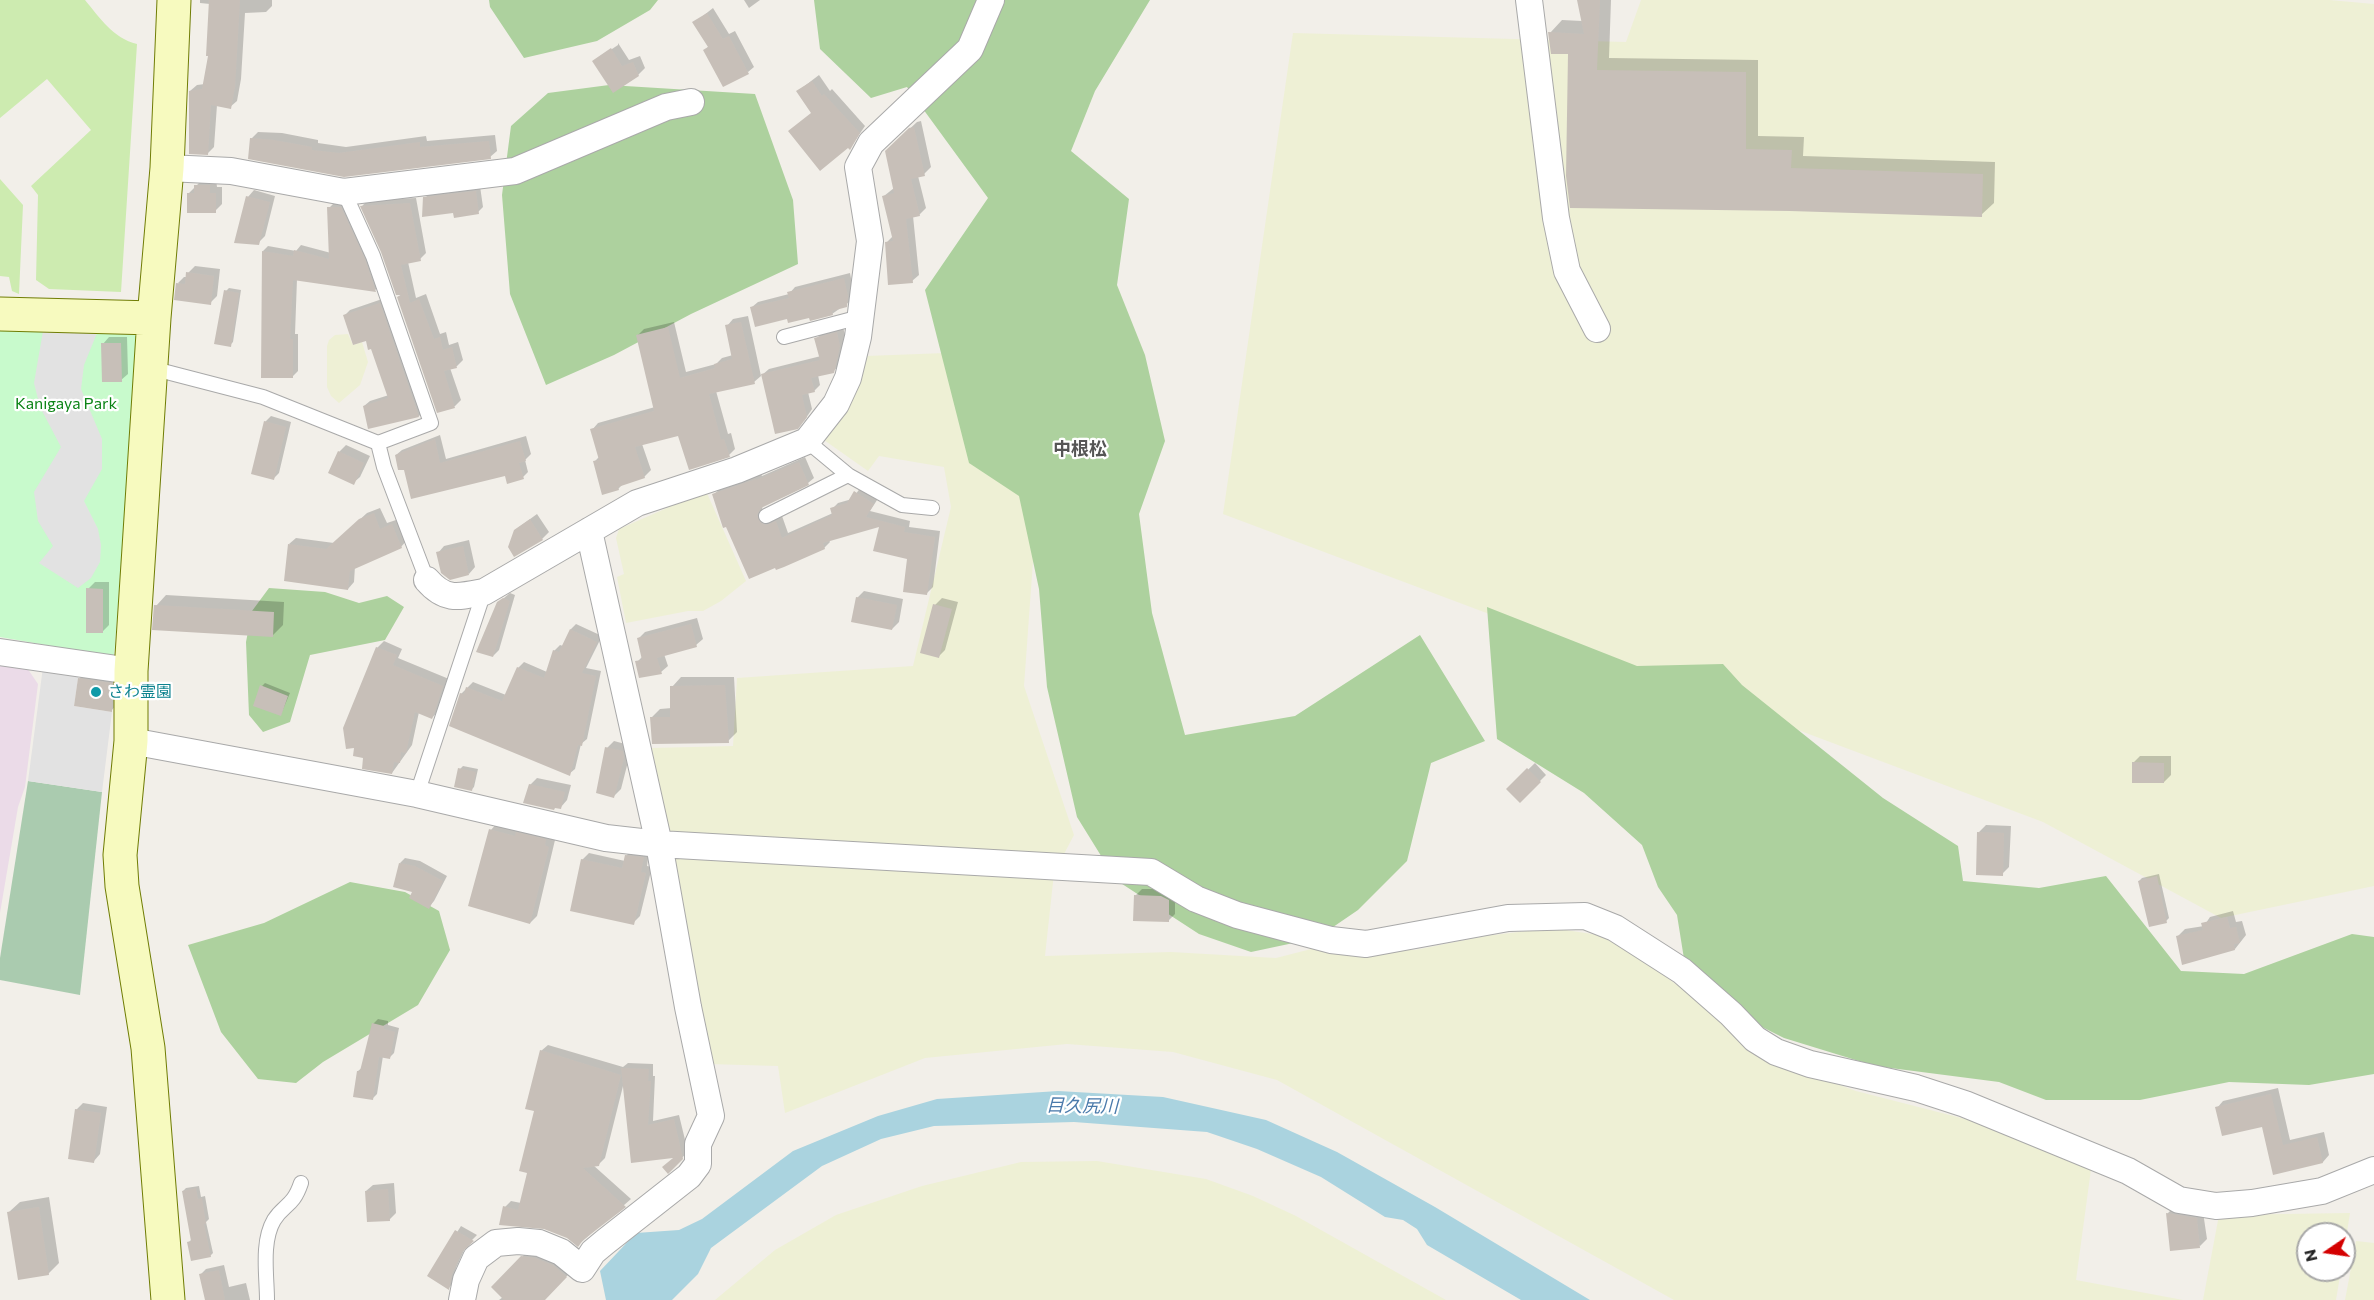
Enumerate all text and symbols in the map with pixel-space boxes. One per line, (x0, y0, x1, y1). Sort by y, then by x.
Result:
park label: Kanigaya Park (15, 394, 117, 414)
district label: 中根松 (1053, 438, 1107, 460)
place label: さわ霊園 (108, 682, 172, 702)
marker: さわ霊園 (89, 685, 103, 699)
water label: 目久尻川 (1046, 1095, 1118, 1117)
north arrow (2296, 1222, 2356, 1282)
text: N (2299, 1248, 2321, 1264)

